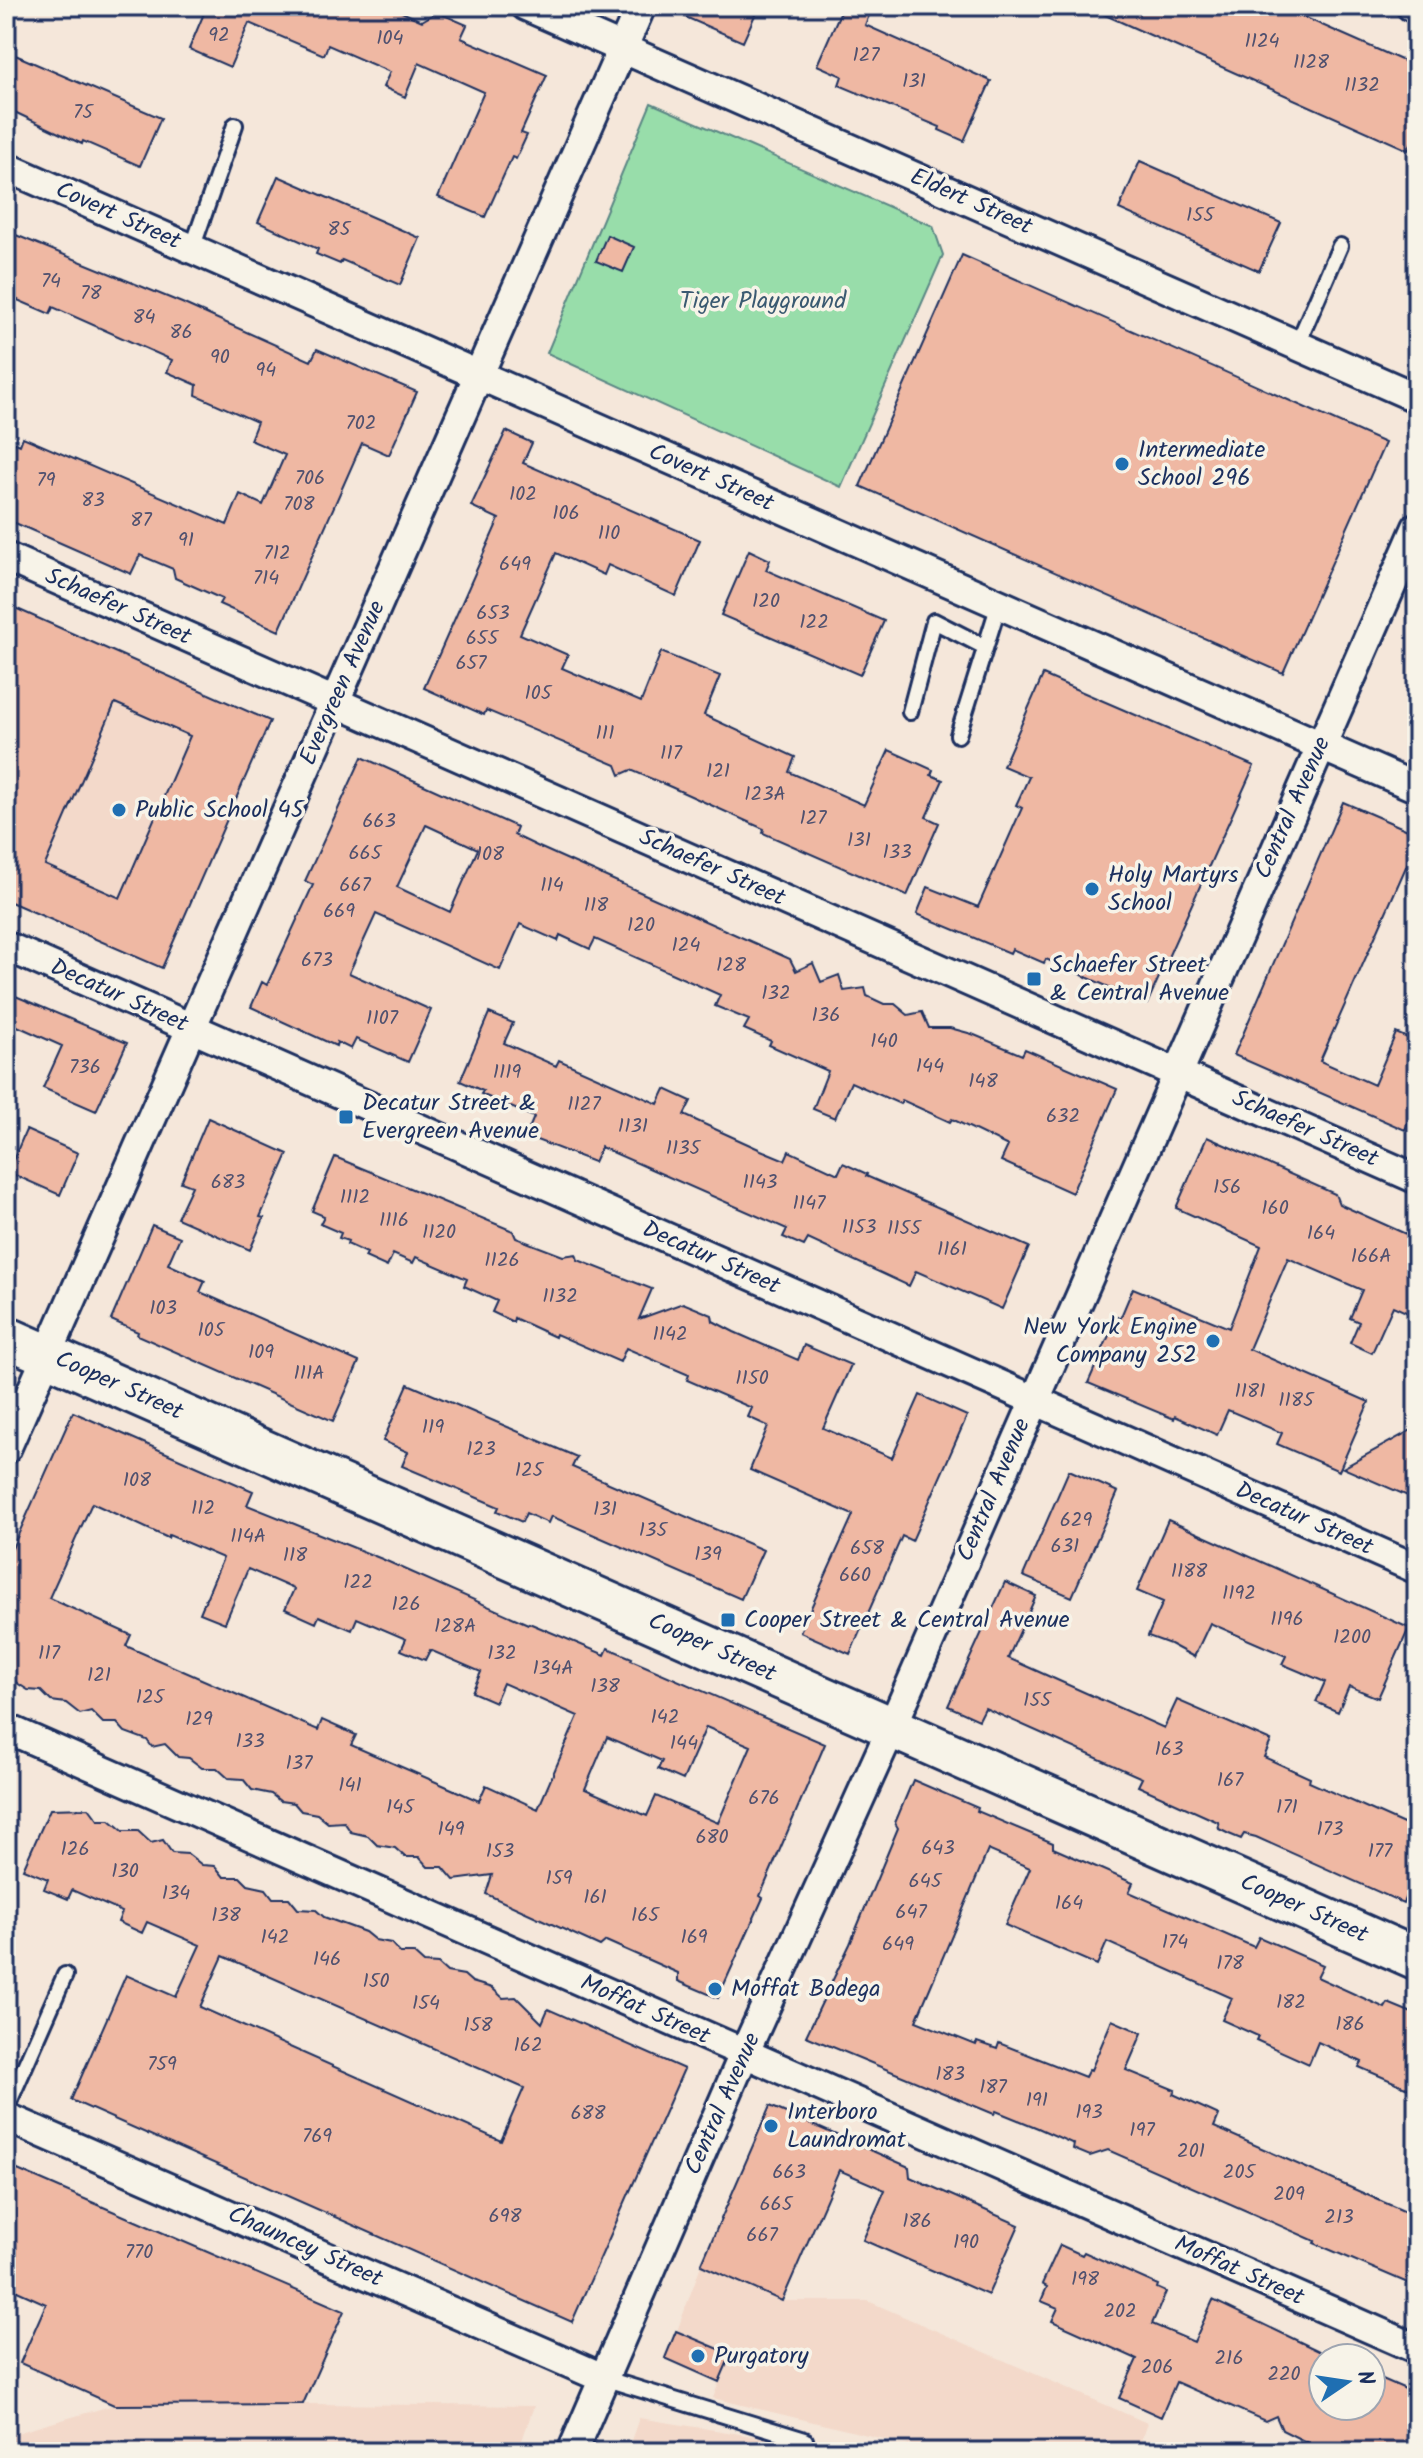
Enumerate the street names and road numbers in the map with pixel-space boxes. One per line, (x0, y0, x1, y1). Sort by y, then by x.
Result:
street label: Eldert Street (903, 158, 1039, 247)
street label: Covert Street (49, 171, 188, 261)
street label: Covert Street (642, 433, 781, 523)
street label: Schaefer Street (39, 557, 198, 657)
street label: Evergreen Avenue (289, 594, 397, 772)
street label: Central Avenue (1244, 730, 1342, 886)
street label: Schaefer Street (633, 818, 792, 918)
street label: Decatur Street (44, 948, 195, 1044)
street label: Schaefer Street (1226, 1079, 1385, 1179)
street label: Decatur Street (636, 1210, 787, 1306)
street label: Cooper Street (49, 1340, 190, 1432)
street label: Central Avenue (946, 1412, 1042, 1568)
street label: Decatur Street (1229, 1471, 1380, 1567)
street label: Cooper Street (642, 1602, 783, 1694)
street label: Cooper Street (1234, 1863, 1375, 1955)
street label: Moffat Street (574, 1964, 717, 2056)
street label: Central Avenue (674, 2026, 772, 2182)
street label: Chauncey Street (221, 2195, 389, 2299)
street label: Moffat Street (1168, 2225, 1311, 2317)

